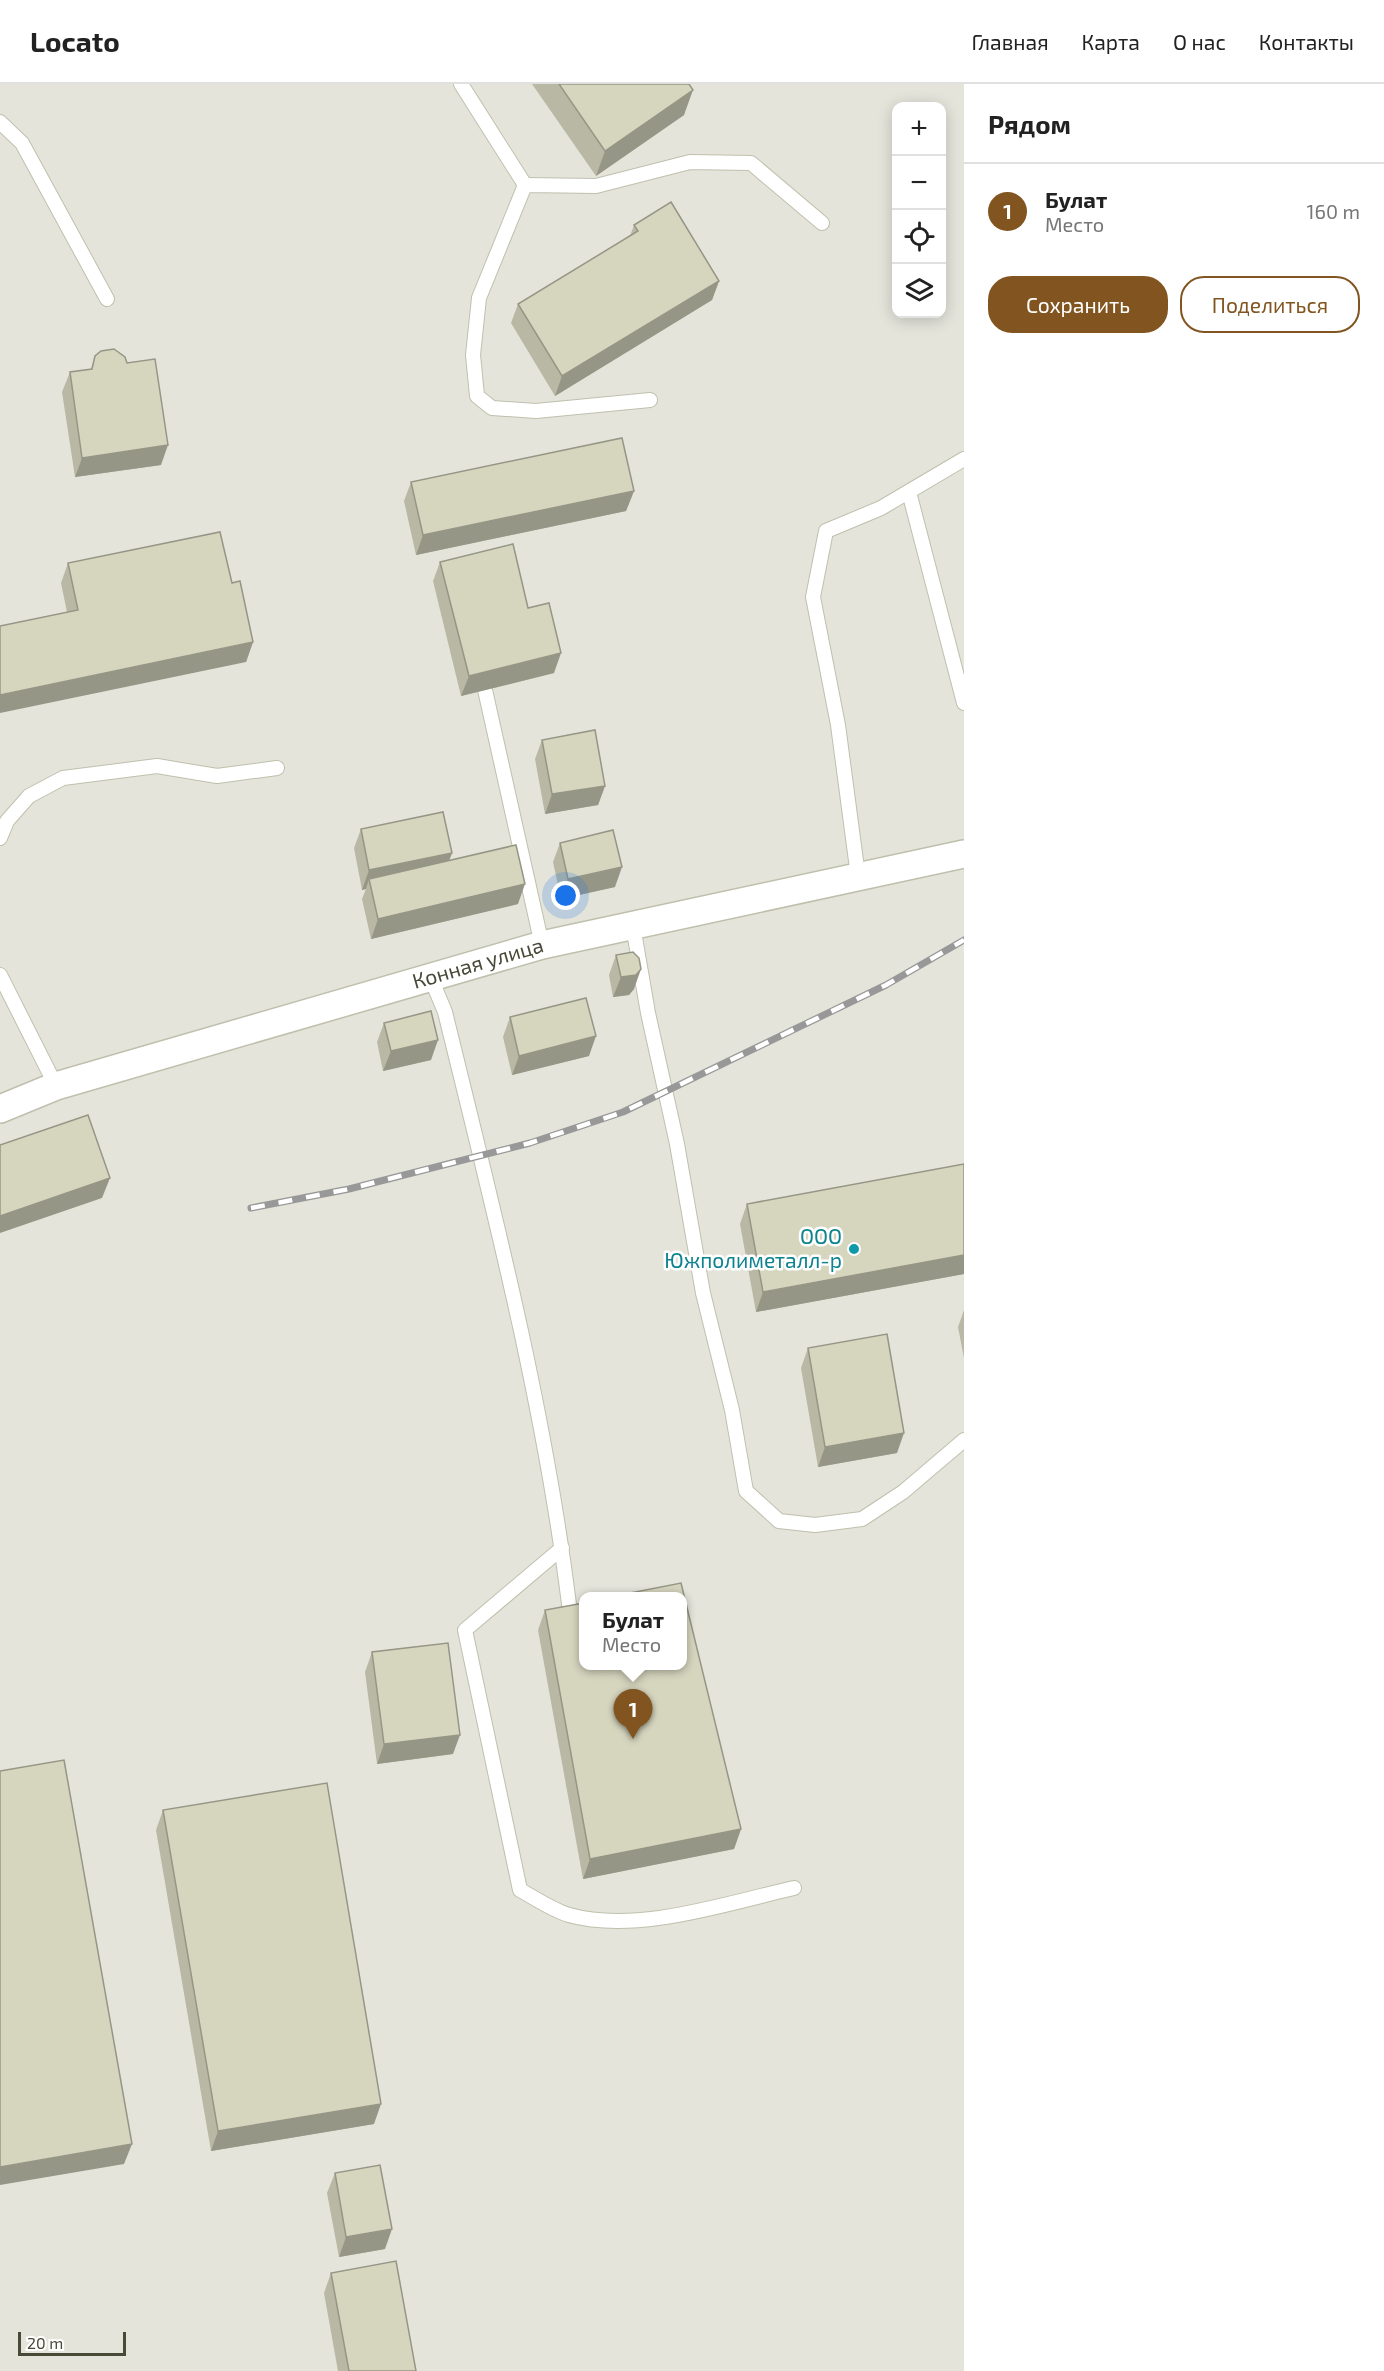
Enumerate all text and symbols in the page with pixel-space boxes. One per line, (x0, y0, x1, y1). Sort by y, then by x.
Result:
text: Locato (30, 24, 120, 58)
text: Главная (972, 29, 1049, 54)
text: Карта (1082, 29, 1140, 54)
text: О нас (1173, 29, 1226, 54)
text: Контакты (1259, 29, 1354, 54)
map controls (892, 102, 946, 318)
button: + (892, 102, 946, 156)
text: Рядом (988, 108, 1071, 139)
button: − (892, 156, 946, 210)
text: Булат (1045, 186, 1107, 212)
text: 1 (1003, 199, 1012, 223)
text: 160 m (1307, 199, 1360, 223)
button: locate (892, 210, 946, 264)
text: Место (1045, 212, 1104, 236)
button: layers (892, 264, 946, 318)
button: Сохранить (988, 276, 1168, 333)
button: Поделиться (1180, 276, 1360, 333)
your location (551, 881, 580, 910)
street label: Конная улица (409, 931, 546, 993)
place label: ООО Южполиметалл-р (664, 1223, 842, 1272)
marker: ООО Южполиметалл-р (847, 1242, 861, 1256)
popup (579, 1592, 687, 1670)
text: Булат (602, 1606, 664, 1632)
text: Место (602, 1632, 661, 1656)
pin: 1 (614, 1690, 652, 1739)
scale bar (18, 2329, 126, 2356)
text: 20 m (27, 2333, 63, 2352)

